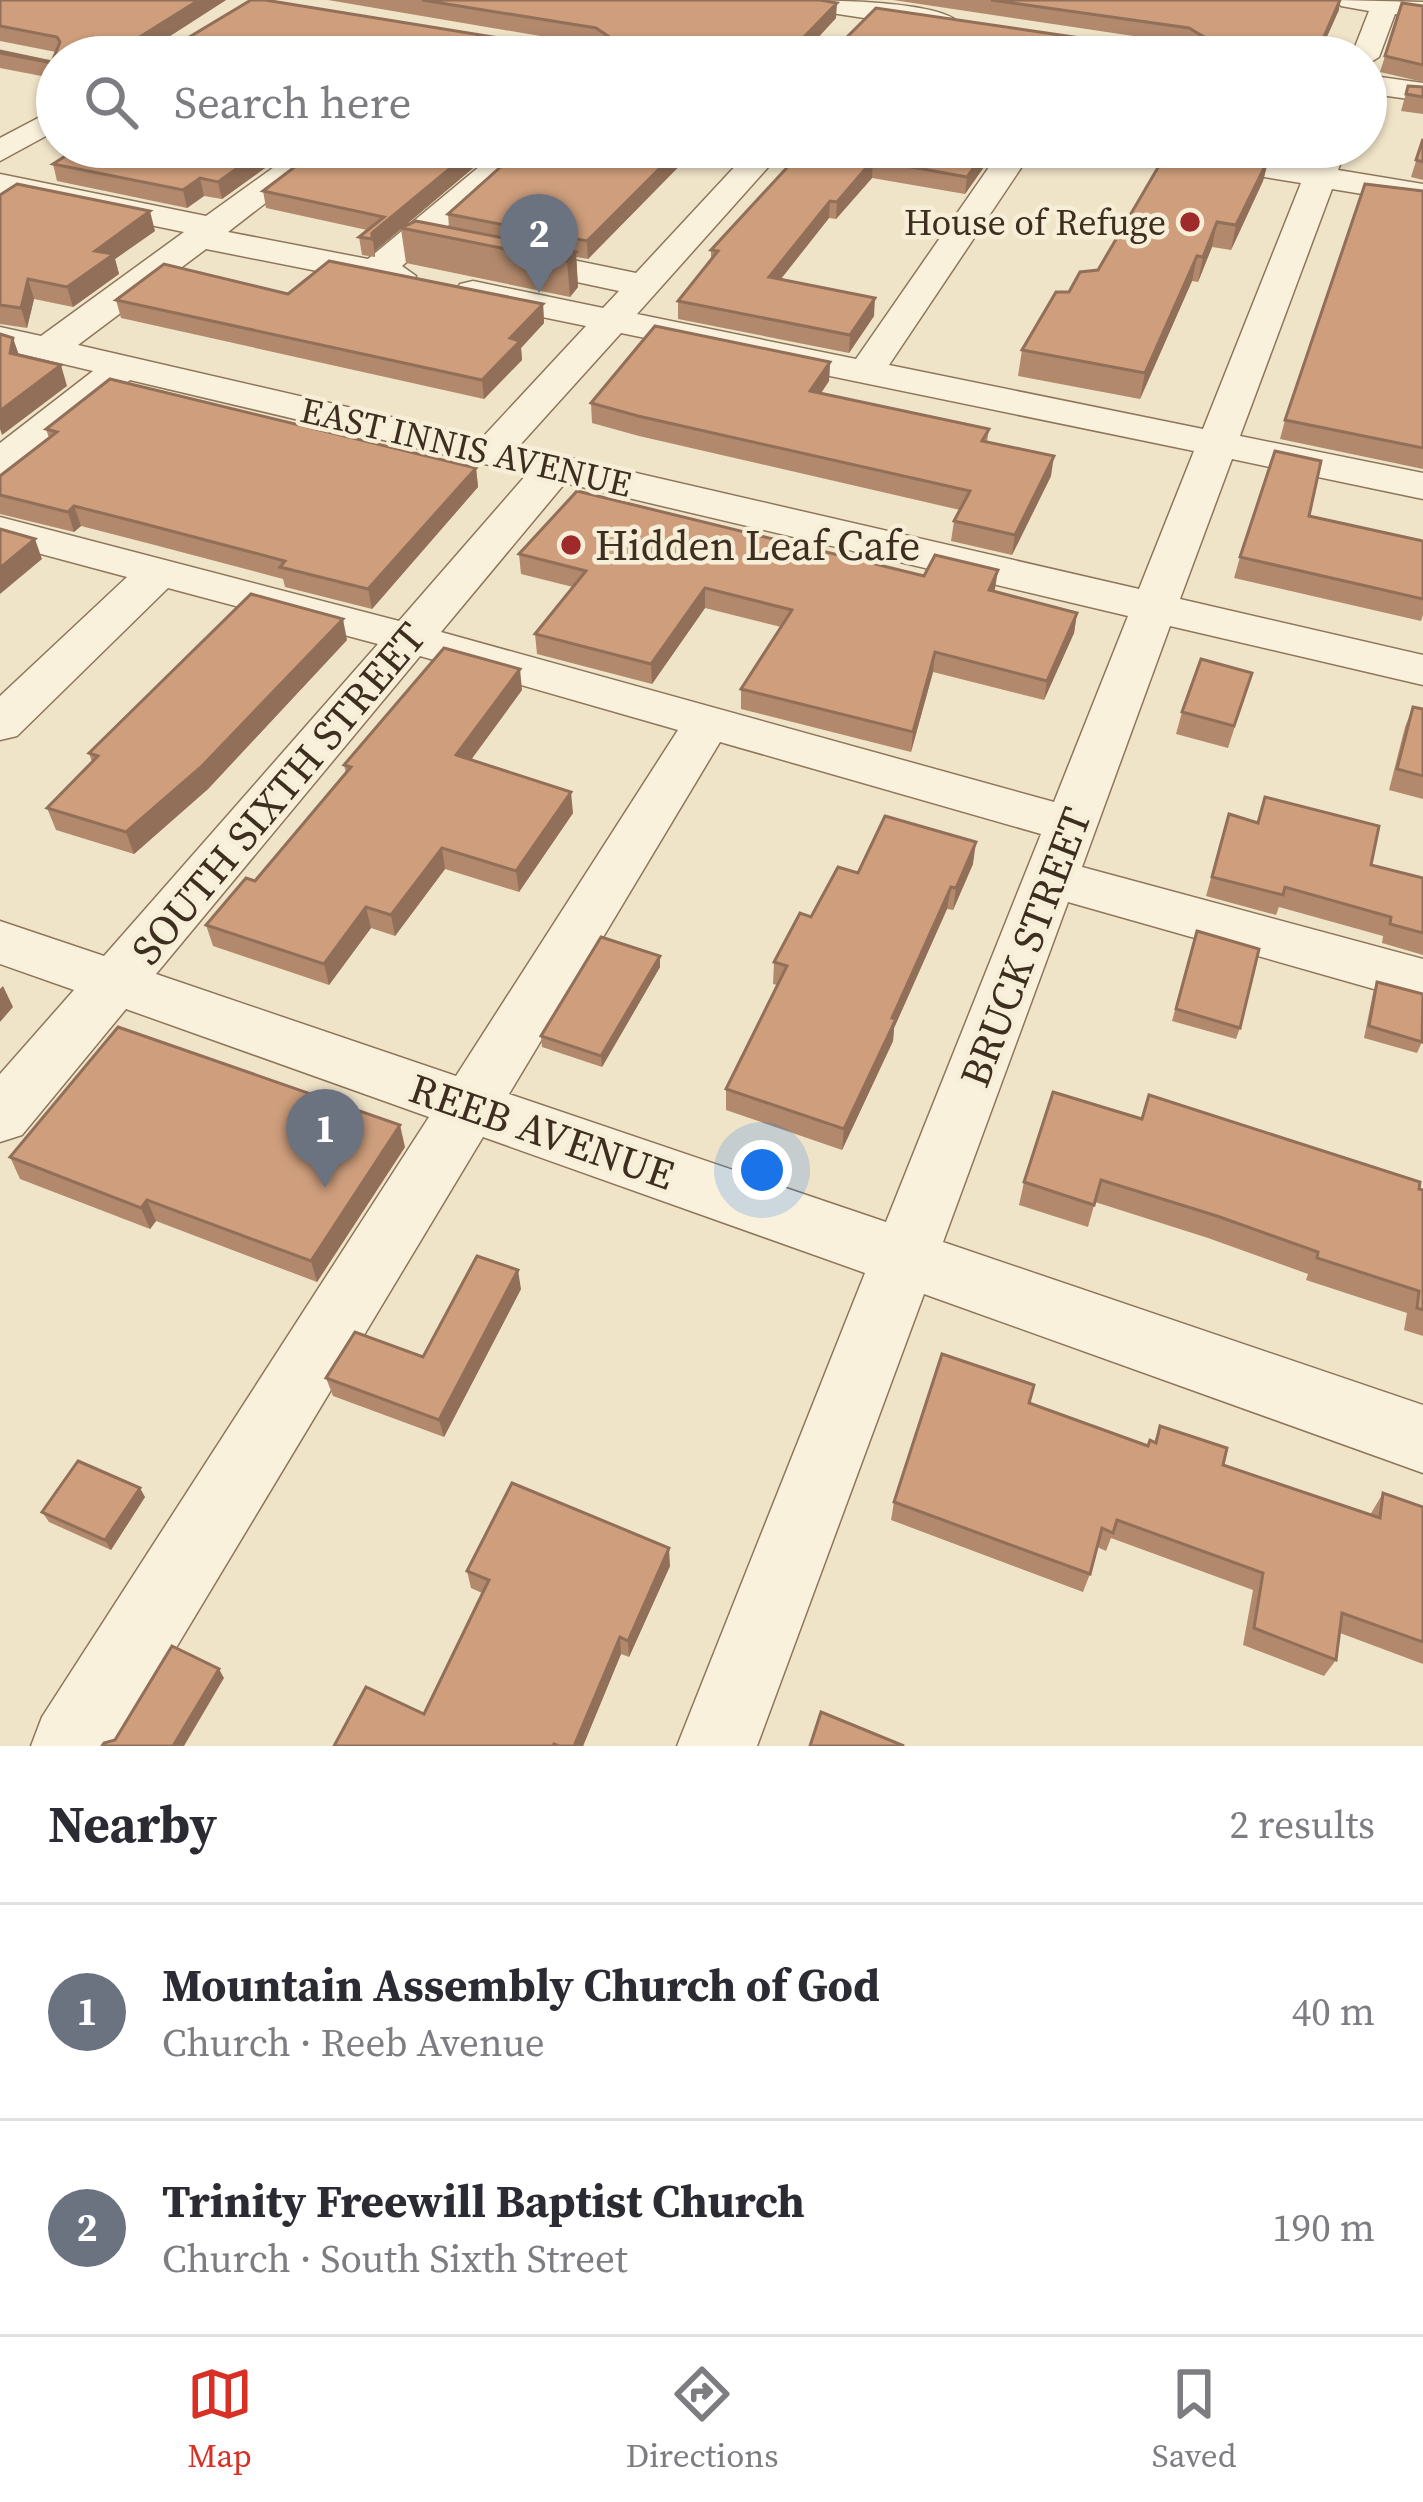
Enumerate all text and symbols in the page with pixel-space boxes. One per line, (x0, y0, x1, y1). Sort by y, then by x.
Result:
search box (36, 36, 1387, 168)
icon: search (78, 69, 144, 135)
text: Search here (174, 71, 411, 133)
pin: 2 (500, 194, 578, 293)
place label: House of Refuge (904, 198, 1166, 247)
marker: House of Refuge (1177, 209, 1203, 235)
street label: EAST INNIS AVENUE (296, 385, 636, 509)
place label: Hidden Leaf Cafe (595, 516, 921, 574)
marker: Hidden Leaf Cafe (558, 532, 584, 558)
street label: SOUTH SIXTH STREET (118, 610, 438, 976)
street label: BRUCK STREET (945, 799, 1105, 1095)
street label: REEB AVENUE (402, 1059, 682, 1203)
pin: 1 (286, 1089, 364, 1188)
your location (732, 1140, 792, 1200)
text: Nearby (48, 1789, 217, 1859)
text: 2 results (1230, 1798, 1375, 1851)
text: Mountain Assembly Church of God (162, 1954, 880, 2016)
text: 1 (76, 1985, 98, 2038)
text: 40 m (1292, 1985, 1375, 2038)
text: Church · Reeb Avenue (162, 2016, 545, 2069)
text: Trinity Freewill Baptist Church (162, 2170, 805, 2232)
text: 2 (76, 2201, 98, 2254)
text: 190 m (1272, 2201, 1375, 2254)
text: Church · South Sixth Street (162, 2232, 628, 2285)
tab: Map (187, 2361, 253, 2478)
tab: Directions (626, 2361, 779, 2478)
tab: Saved (1152, 2361, 1236, 2478)

